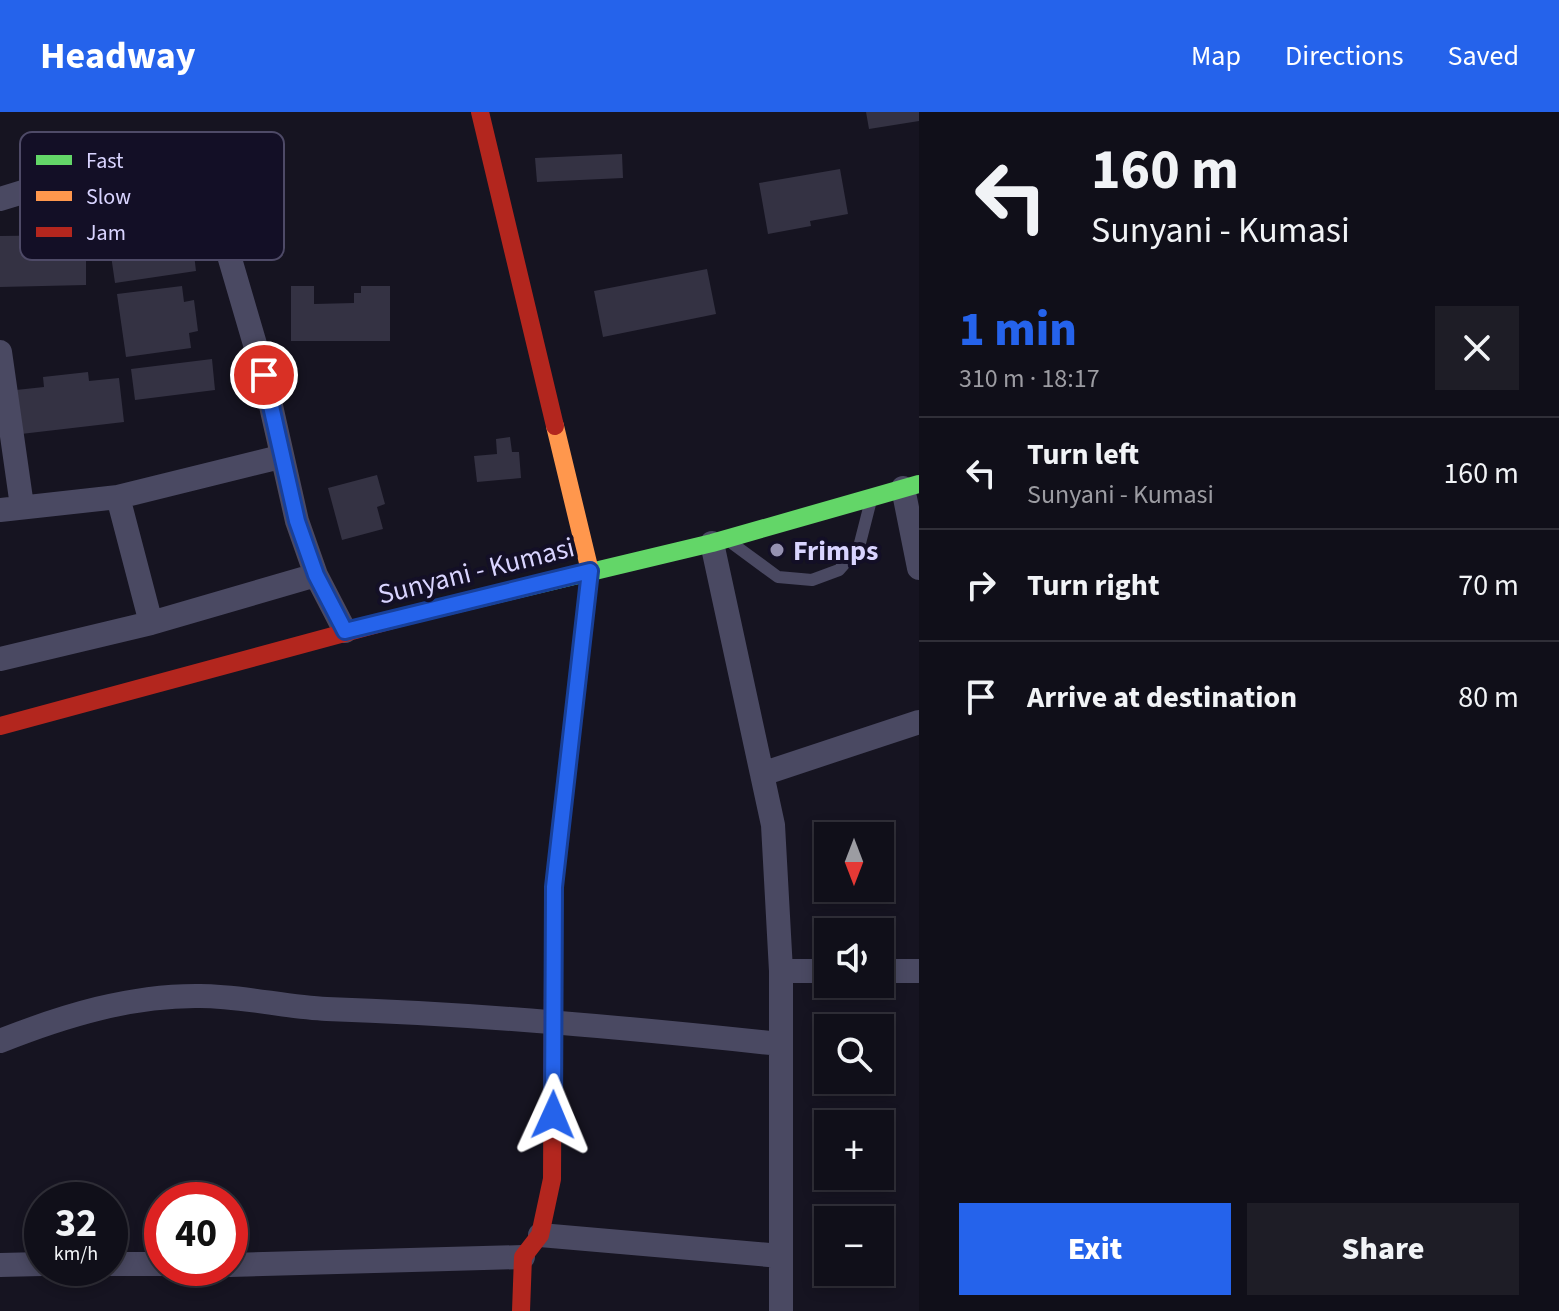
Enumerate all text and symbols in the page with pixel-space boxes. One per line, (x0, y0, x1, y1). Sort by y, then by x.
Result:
text: Headway (40, 29, 196, 83)
text: Map (1191, 36, 1241, 76)
text: Directions (1285, 36, 1404, 76)
text: Saved (1448, 36, 1519, 76)
text: 160 m (1091, 131, 1239, 210)
legend (20, 132, 284, 260)
icon: left (959, 144, 1063, 248)
text: Fast (86, 145, 124, 177)
text: Slow (86, 181, 131, 213)
text: Sunyani - Kumasi (1091, 205, 1350, 256)
text: Jam (86, 217, 126, 249)
text: 1 min (959, 296, 1077, 364)
button: close (1435, 306, 1519, 390)
pin (230, 341, 298, 409)
icon: arrive (242, 353, 286, 397)
text: 310 m · 18:17 (959, 360, 1100, 397)
text: Turn left (1027, 433, 1139, 476)
icon: left (959, 451, 1003, 495)
text: 160 m (1443, 452, 1519, 495)
text: Sunyani - Kumasi (1027, 476, 1214, 513)
street label: Sunyani - Kumasi (374, 527, 579, 615)
place label: Frimps (793, 531, 878, 571)
marker: Frimps (768, 541, 786, 559)
icon: right (959, 563, 1003, 607)
text: Turn right (1027, 564, 1159, 607)
text: 70 m (1458, 564, 1519, 607)
icon: arrive (959, 675, 1003, 719)
text: Arrive at destination (1027, 676, 1297, 719)
text: 80 m (1458, 676, 1519, 719)
north arrow (814, 822, 894, 902)
map controls (814, 822, 894, 1286)
button: sound (814, 918, 894, 998)
button: search (814, 1014, 894, 1094)
position arrow (511, 1073, 595, 1157)
button: + (814, 1110, 894, 1190)
speed limit sign: 40 (144, 1182, 248, 1286)
text: 32 (55, 1195, 97, 1252)
button: Exit (959, 1203, 1231, 1295)
button: Share (1247, 1203, 1519, 1295)
button: − (814, 1206, 894, 1286)
text: km/h (54, 1240, 98, 1268)

